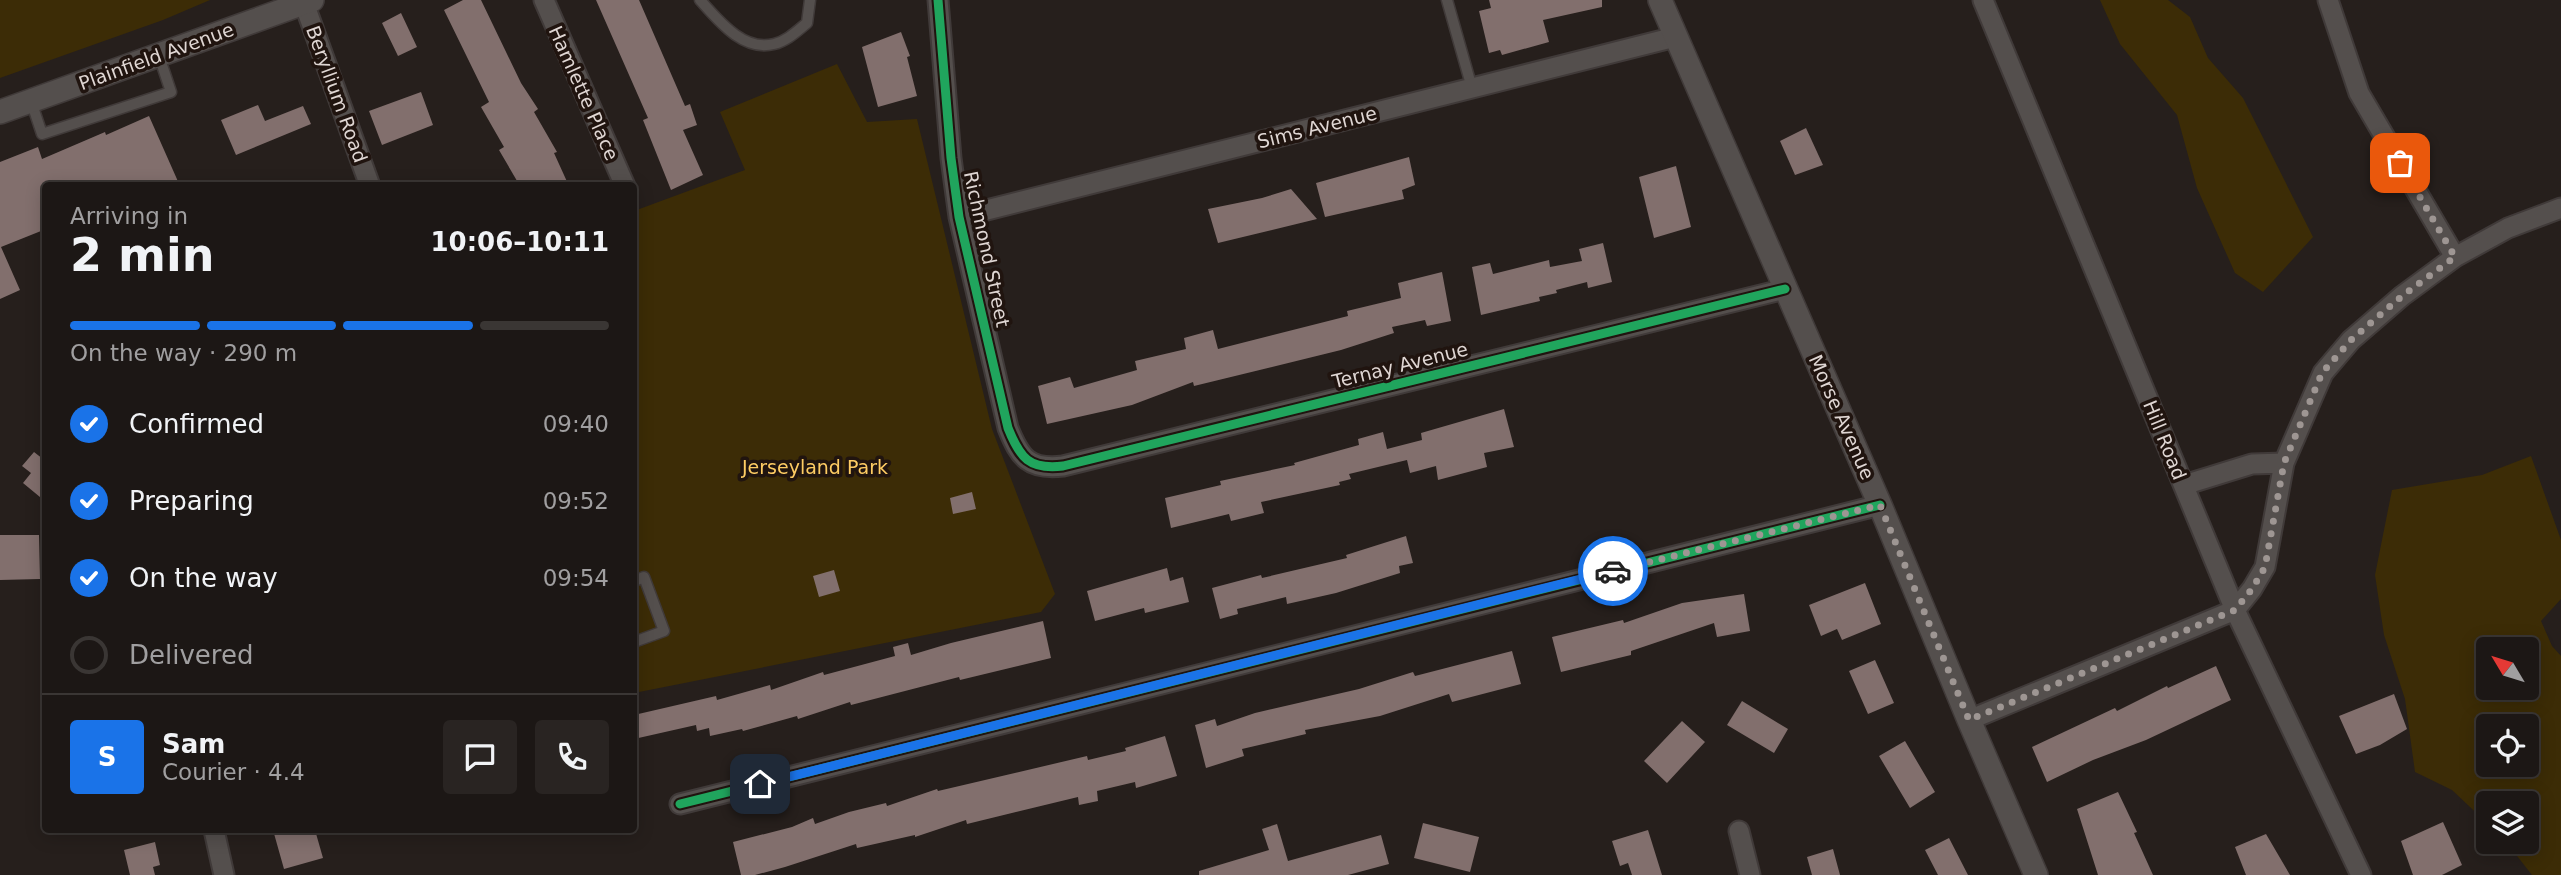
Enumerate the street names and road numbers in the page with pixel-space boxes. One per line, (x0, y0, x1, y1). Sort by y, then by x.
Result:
street label: Plainfield Avenue (75, 18, 237, 94)
street label: Hamlette Place (545, 22, 623, 164)
street label: Beryllium Road (302, 23, 372, 165)
street label: Sims Avenue (1255, 102, 1379, 152)
street label: Richmond Street (960, 169, 1014, 329)
street label: Ternay Avenue (1329, 337, 1470, 393)
street label: Morse Avenue (1805, 351, 1879, 483)
street label: Hill Road (2139, 397, 2191, 483)

